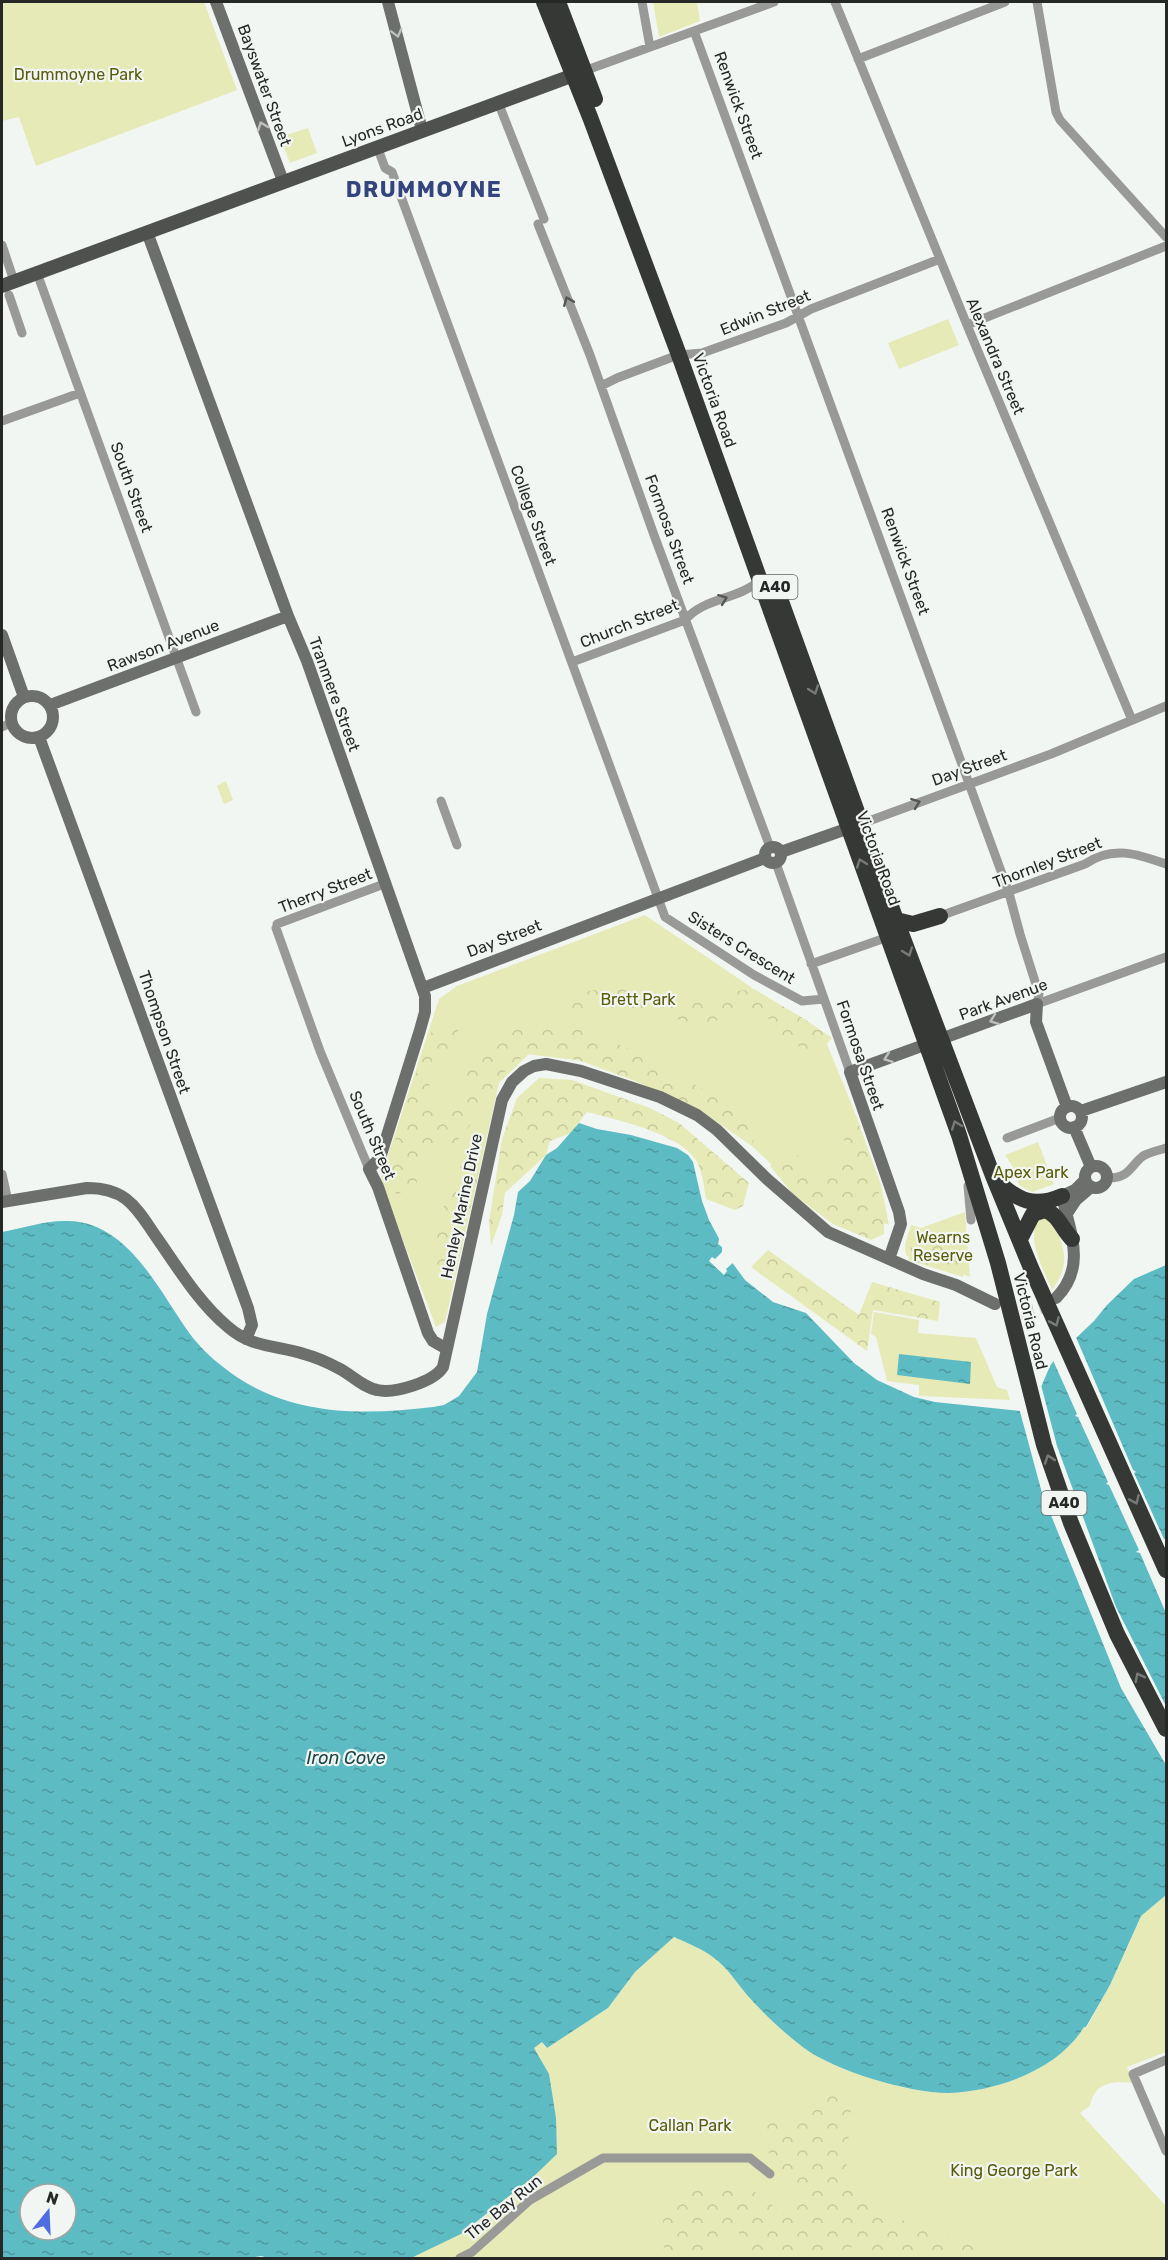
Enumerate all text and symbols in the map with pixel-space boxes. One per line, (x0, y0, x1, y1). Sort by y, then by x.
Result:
street label: Bayswater Street (234, 22, 295, 149)
one-way arrow (389, 28, 402, 38)
street label: Renwick Street (710, 49, 767, 161)
park label: Drummoyne Park (14, 65, 143, 84)
street label: Lyons Road (339, 104, 425, 151)
one-way arrow (257, 121, 270, 132)
district label: DRUMMOYNE (346, 176, 502, 203)
street label: Edwin Street (717, 286, 813, 339)
street label: Alexandra Street (962, 295, 1029, 417)
one-way arrow (563, 296, 575, 307)
street label: Victoria Road (689, 350, 740, 450)
street label: South Street (106, 439, 157, 535)
street label: College Street (507, 462, 560, 568)
street label: Formosa Street (641, 472, 698, 586)
street label: Renwick Street (877, 505, 934, 617)
road number: A40 (752, 575, 798, 599)
one-way arrow (717, 594, 728, 606)
street label: Church Street (577, 595, 681, 652)
street label: Rawson Avenue (104, 615, 222, 676)
street label: Tranmere Street (305, 634, 364, 754)
one-way arrow (806, 685, 819, 695)
street label: Day Street (929, 745, 1009, 790)
one-way arrow (910, 798, 921, 811)
street label: Victoria Road (853, 808, 904, 908)
street label: Thornley Street (990, 833, 1104, 892)
one-way arrow (856, 858, 869, 868)
street label: Therry Street (276, 864, 375, 917)
street label: Sisters Crescent (685, 907, 799, 988)
street label: Day Street (464, 916, 544, 961)
one-way arrow (901, 946, 913, 957)
street label: Thompson Street (135, 968, 194, 1096)
street label: Park Avenue (956, 975, 1050, 1024)
park label: Brett Park (600, 990, 676, 1009)
street label: Formosa Street (833, 998, 888, 1113)
one-way arrow (990, 1012, 1000, 1025)
one-way arrow (883, 1051, 894, 1064)
street label: South Street (345, 1088, 400, 1183)
one-way arrow (950, 1120, 963, 1131)
street label: Henley Marine Drive (437, 1132, 486, 1280)
park label: Apex Park (994, 1163, 1069, 1182)
park label: Wearns Reserve (913, 1228, 973, 1265)
street label: Victoria Road (1009, 1271, 1052, 1372)
one-way arrow (1048, 1315, 1060, 1326)
one-way arrow (1044, 1454, 1056, 1465)
road number: A40 (1042, 1491, 1086, 1515)
one-way arrow (1128, 1493, 1140, 1504)
one-way arrow (1135, 1673, 1146, 1684)
water label: Iron Cove (307, 1747, 385, 1769)
park label: Callan Park (649, 2116, 732, 2135)
park label: King George Park (950, 2161, 1078, 2180)
street label: The Bay Run (461, 2171, 545, 2244)
north arrow (18, 2182, 78, 2242)
text: N (44, 2187, 61, 2209)

